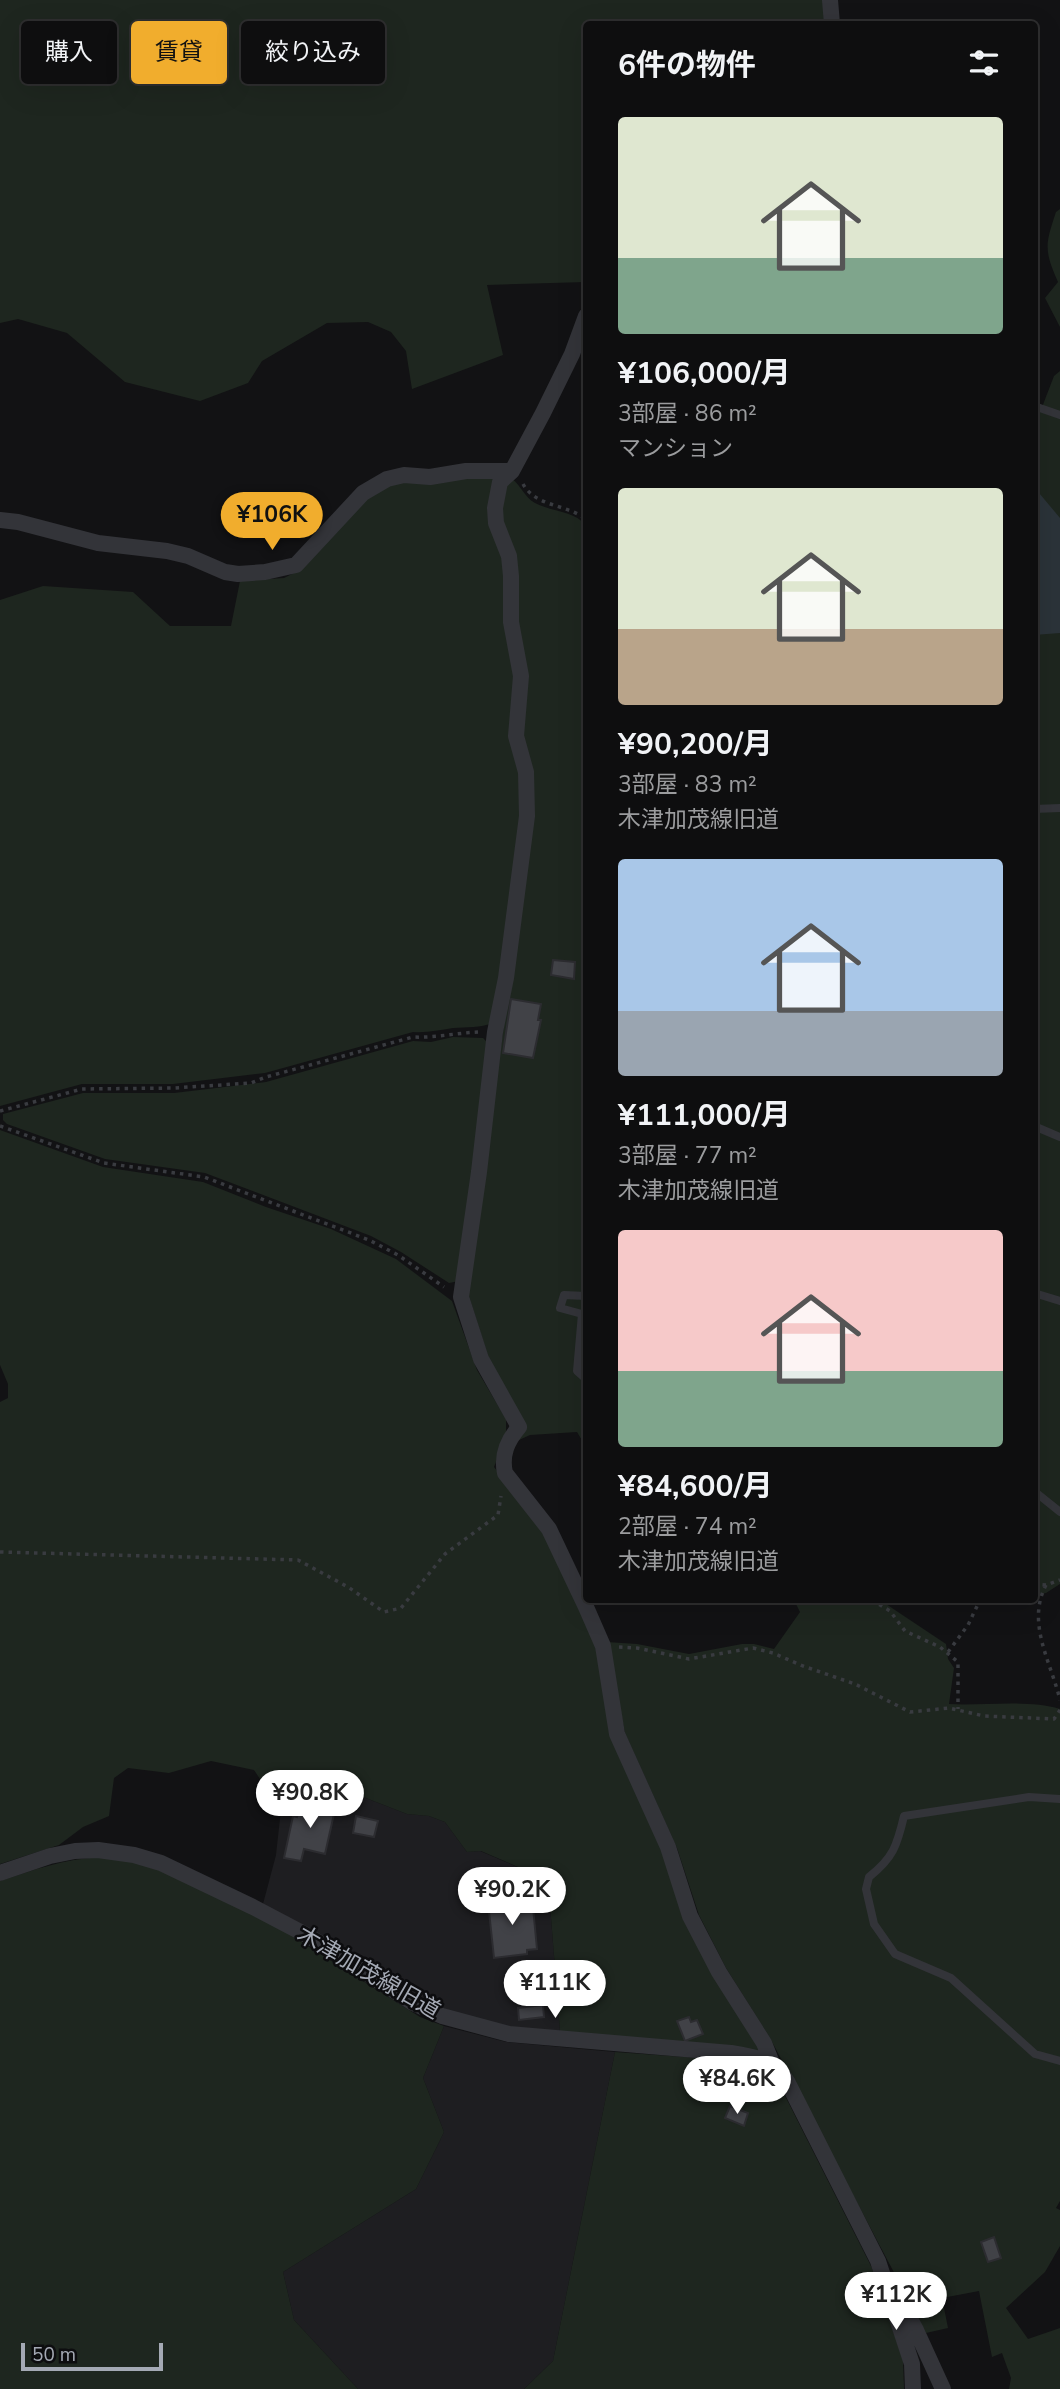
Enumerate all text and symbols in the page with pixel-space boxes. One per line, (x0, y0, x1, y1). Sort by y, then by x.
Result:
chip: 購入 (21, 21, 117, 84)
chip: 賃貸 (131, 21, 227, 84)
chip: 絞り込み (241, 21, 385, 84)
icon: filters (965, 44, 1003, 82)
text: 6件の物件 (618, 45, 756, 86)
icon: home (748, 163, 874, 289)
text: ¥106,000/月 (618, 353, 791, 394)
text: 3部屋 · 86 m² (618, 398, 757, 429)
text: マンション (618, 433, 733, 464)
pin: ¥106K (223, 492, 321, 552)
text: ¥106K (237, 499, 307, 530)
icon: home (748, 534, 874, 660)
text: ¥90,200/月 (618, 724, 773, 765)
text: 3部屋 · 83 m² (618, 769, 757, 800)
text: 木津加茂線旧道 (618, 804, 779, 835)
icon: home (748, 905, 874, 1031)
text: ¥111,000/月 (618, 1095, 791, 1136)
text: 3部屋 · 77 m² (618, 1140, 757, 1171)
text: 木津加茂線旧道 (618, 1175, 779, 1206)
icon: home (748, 1276, 874, 1402)
text: ¥84,600/月 (618, 1466, 773, 1507)
text: 2部屋 · 74 m² (618, 1511, 757, 1542)
text: 木津加茂線旧道 (618, 1546, 779, 1577)
pin: ¥90.8K (253, 1770, 367, 1830)
text: ¥90.8K (272, 1777, 348, 1808)
pin: ¥90.2K (455, 1868, 569, 1927)
text: ¥90.2K (474, 1874, 550, 1905)
street label: 木津加茂線旧道 (291, 1919, 446, 2026)
pin: ¥111K (506, 1960, 604, 2020)
text: ¥111K (520, 1967, 590, 1998)
pin: ¥84.6K (680, 2056, 794, 2116)
text: ¥84.6K (699, 2063, 775, 2094)
pin: ¥112K (847, 2272, 945, 2332)
text: ¥112K (861, 2279, 931, 2310)
scale bar (21, 2340, 163, 2372)
text: 50 m (32, 2342, 76, 2368)

